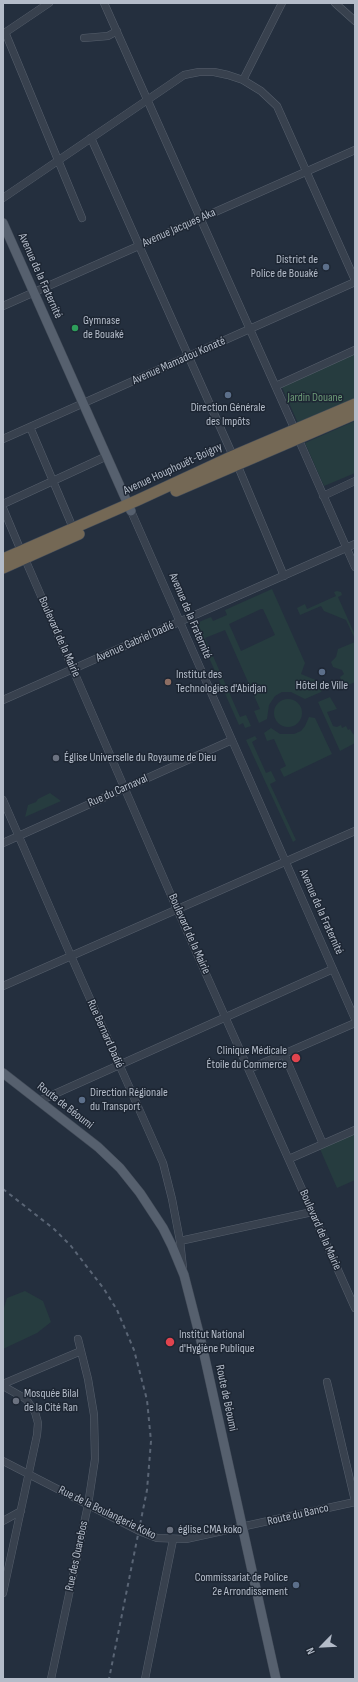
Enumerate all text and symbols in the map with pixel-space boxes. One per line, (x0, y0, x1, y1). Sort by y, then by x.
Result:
street label: Avenue Jacques Aka (140, 205, 218, 251)
street label: Avenue de la Fraternité (15, 231, 65, 321)
place label: District de Police de Bouaké (251, 253, 318, 281)
marker: District de Police de Bouaké (321, 262, 331, 272)
place label: Gymnase de Bouaké (83, 314, 124, 342)
marker: Gymnase de Bouaké (70, 323, 80, 333)
street label: Avenue Mamadou Konaté (130, 334, 228, 388)
marker: Direction Générale des Impôts (223, 390, 233, 400)
park label: Jardin Douane (287, 391, 343, 405)
place label: Direction Générale des Impôts (191, 401, 265, 429)
street label: Avenue Houphouët-Boigny (121, 440, 225, 498)
street label: Avenue de la Fraternité (165, 571, 215, 661)
street label: Boulevard de la Mairie (35, 595, 83, 679)
street label: Avenue Gabriel Dadié (94, 618, 176, 666)
marker: Hôtel de Ville (317, 667, 327, 677)
place label: Institut des Technologies d'Abidjan (176, 668, 266, 696)
marker: Institut des Technologies d'Abidjan (163, 677, 173, 687)
place label: Hôtel de Ville (296, 679, 348, 693)
place label: Église Universelle du Royaume de Dieu (64, 751, 216, 765)
marker: Église Universelle du Royaume de Dieu (51, 753, 61, 763)
street label: Rue du Carnaval (86, 771, 150, 811)
street label: Avenue de la Fraternité (296, 867, 346, 957)
street label: Boulevard de la Mairie (165, 892, 213, 976)
street label: Rue Bernard Dadié (84, 998, 126, 1070)
place label: Clinique Médicale Étoile du Commerce (207, 1044, 287, 1072)
marker: Clinique Médicale Étoile du Commerce (290, 1052, 302, 1064)
street label: Route de Béoumi (34, 1080, 96, 1132)
place label: Direction Régionale du Transport (90, 1086, 168, 1114)
marker: Direction Régionale du Transport (77, 1095, 87, 1105)
street label: Boulevard de la Mairie (296, 1188, 344, 1272)
place label: Institut National d'Hygiène Publique (179, 1328, 255, 1356)
marker: Institut National d'Hygiène Publique (164, 1336, 176, 1348)
street label: Route de Béoumi (212, 1363, 240, 1433)
place label: Mosquée Bilal de la Cité Ran (24, 1387, 79, 1415)
marker: Mosquée Bilal de la Cité Ran (11, 1396, 21, 1406)
street label: Rue de la Boulangerie Koko (56, 1483, 158, 1543)
street label: Route du Banco (266, 1501, 330, 1529)
street label: Rue des Ouarebos (63, 1520, 91, 1592)
place label: église CMA koko (178, 1523, 242, 1537)
marker: église CMA koko (165, 1525, 175, 1535)
place label: Commissariat de Police 2e Arrondissement (195, 1571, 288, 1599)
marker: Commissariat de Police 2e Arrondissement (291, 1580, 301, 1590)
north arrow (302, 1626, 342, 1666)
text: N (303, 1646, 318, 1656)

